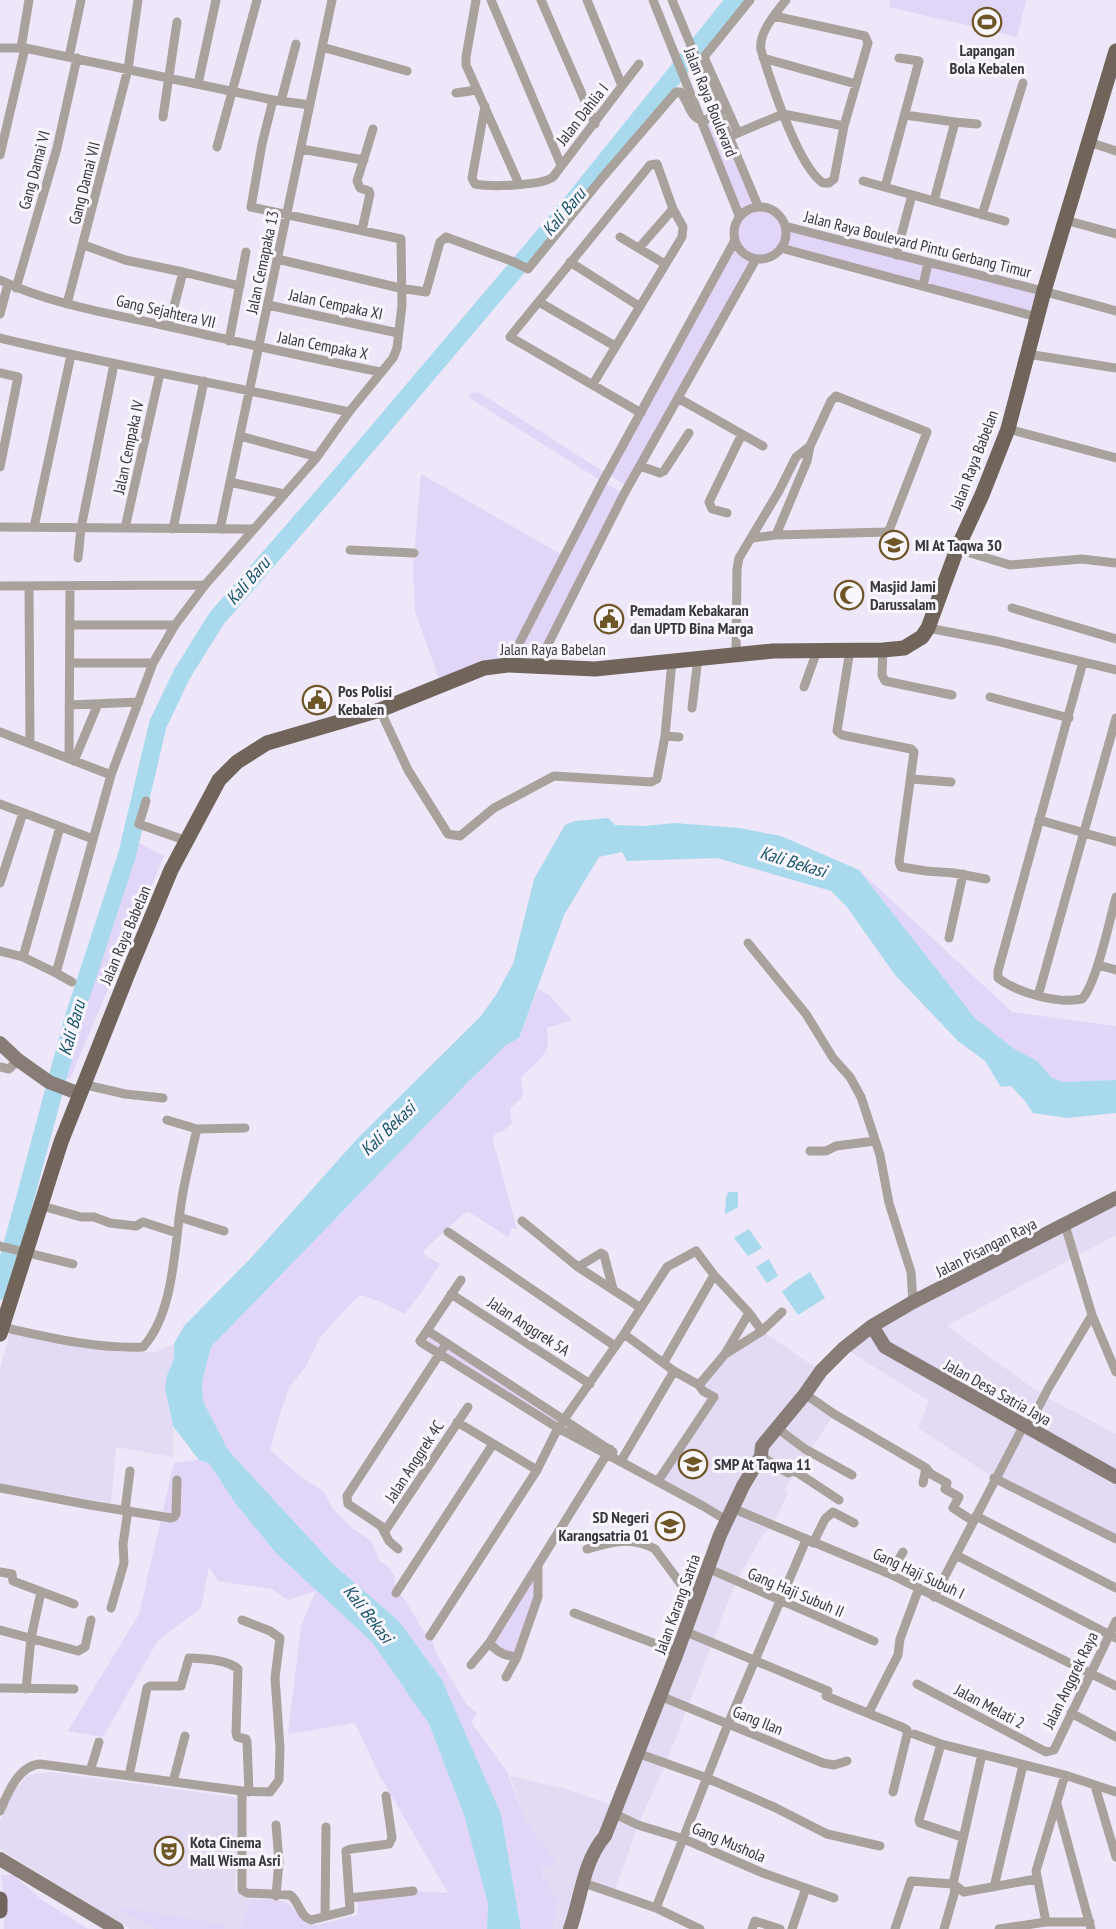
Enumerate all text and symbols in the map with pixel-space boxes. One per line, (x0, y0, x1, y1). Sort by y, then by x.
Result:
sports icon: Lapangan Bola Kebalen (971, 6, 1003, 38)
place label: Lapangan Bola Kebalen (950, 40, 1024, 78)
street label: Jalan Raya Boulevard (680, 44, 742, 160)
street label: Jalan Dahlia I (551, 79, 612, 150)
street label: Gang Damai VI (14, 128, 54, 212)
street label: Gang Damai VII (64, 140, 104, 226)
water label: Kali Baru (537, 182, 591, 241)
street label: Jalan Raya Boulevard Pintu Gerbang Timur (801, 206, 1034, 282)
street label: Jalan Cemapaka 13 (241, 209, 283, 316)
street label: Jalan Cempaka XI (286, 284, 385, 324)
street label: Gang Sejahtera VII (114, 290, 218, 332)
street label: Jalan Cempaka X (275, 326, 370, 364)
street label: Jalan Cempaka IV (108, 398, 148, 497)
street label: Jalan Raya Babelan (945, 407, 1002, 514)
school or university icon: MI At Taqwa 30 (878, 529, 910, 561)
place label: MI At Taqwa 30 (915, 535, 1002, 555)
water label: Kali Baru (221, 551, 275, 609)
place label: Masjid Jami Darussalam (870, 576, 936, 614)
mosque icon: Masjid Jami Darussalam (833, 579, 865, 611)
place label: Pemadam Kebakaran dan UPTD Bina Marga (630, 600, 754, 638)
public building icon: Pemadam Kebakaran dan UPTD Bina Marga (593, 603, 625, 635)
street label: Jalan Raya Babelan (499, 639, 606, 659)
place label: Pos Polisi Kebalen (338, 681, 393, 719)
public building icon: Pos Polisi Kebalen (301, 684, 333, 716)
water label: Kali Bekasi (757, 841, 831, 883)
street label: Jalan Raya Babelan (95, 883, 155, 988)
water label: Kali Baru (53, 997, 91, 1058)
water label: Kali Bekasi (355, 1095, 421, 1160)
street label: Jalan Pisangan Raya (931, 1213, 1040, 1281)
street label: Jalan Anggrek 5A (483, 1292, 574, 1360)
street label: Jalan Desa Satria Jaya (940, 1354, 1055, 1430)
street label: Jalan Anggrek 4C (380, 1416, 448, 1507)
school or university icon: SMP At Taqwa 11 (677, 1448, 709, 1480)
place label: SMP At Taqwa 11 (714, 1454, 811, 1474)
place label: SD Negeri Karangsatria 01 (558, 1507, 649, 1545)
school or university icon: SD Negeri Karangsatria 01 (654, 1510, 686, 1542)
street label: Gang Haji Subuh I (870, 1543, 968, 1603)
street label: Jalan Karang Satria (649, 1551, 704, 1658)
street label: Gang Haji Subuh II (745, 1563, 847, 1621)
water label: Kali Bekasi (338, 1580, 400, 1649)
street label: Jalan Anggrek Raya (1037, 1628, 1102, 1733)
street label: Jalan Melati 2 (951, 1679, 1028, 1733)
street label: Gang Ilan (730, 1701, 786, 1739)
street label: Gang Mushola (689, 1818, 769, 1866)
place label: Kota Cinema Mall Wisma Asri (190, 1832, 281, 1870)
theatre icon: Kota Cinema Mall Wisma Asri (153, 1835, 185, 1867)

